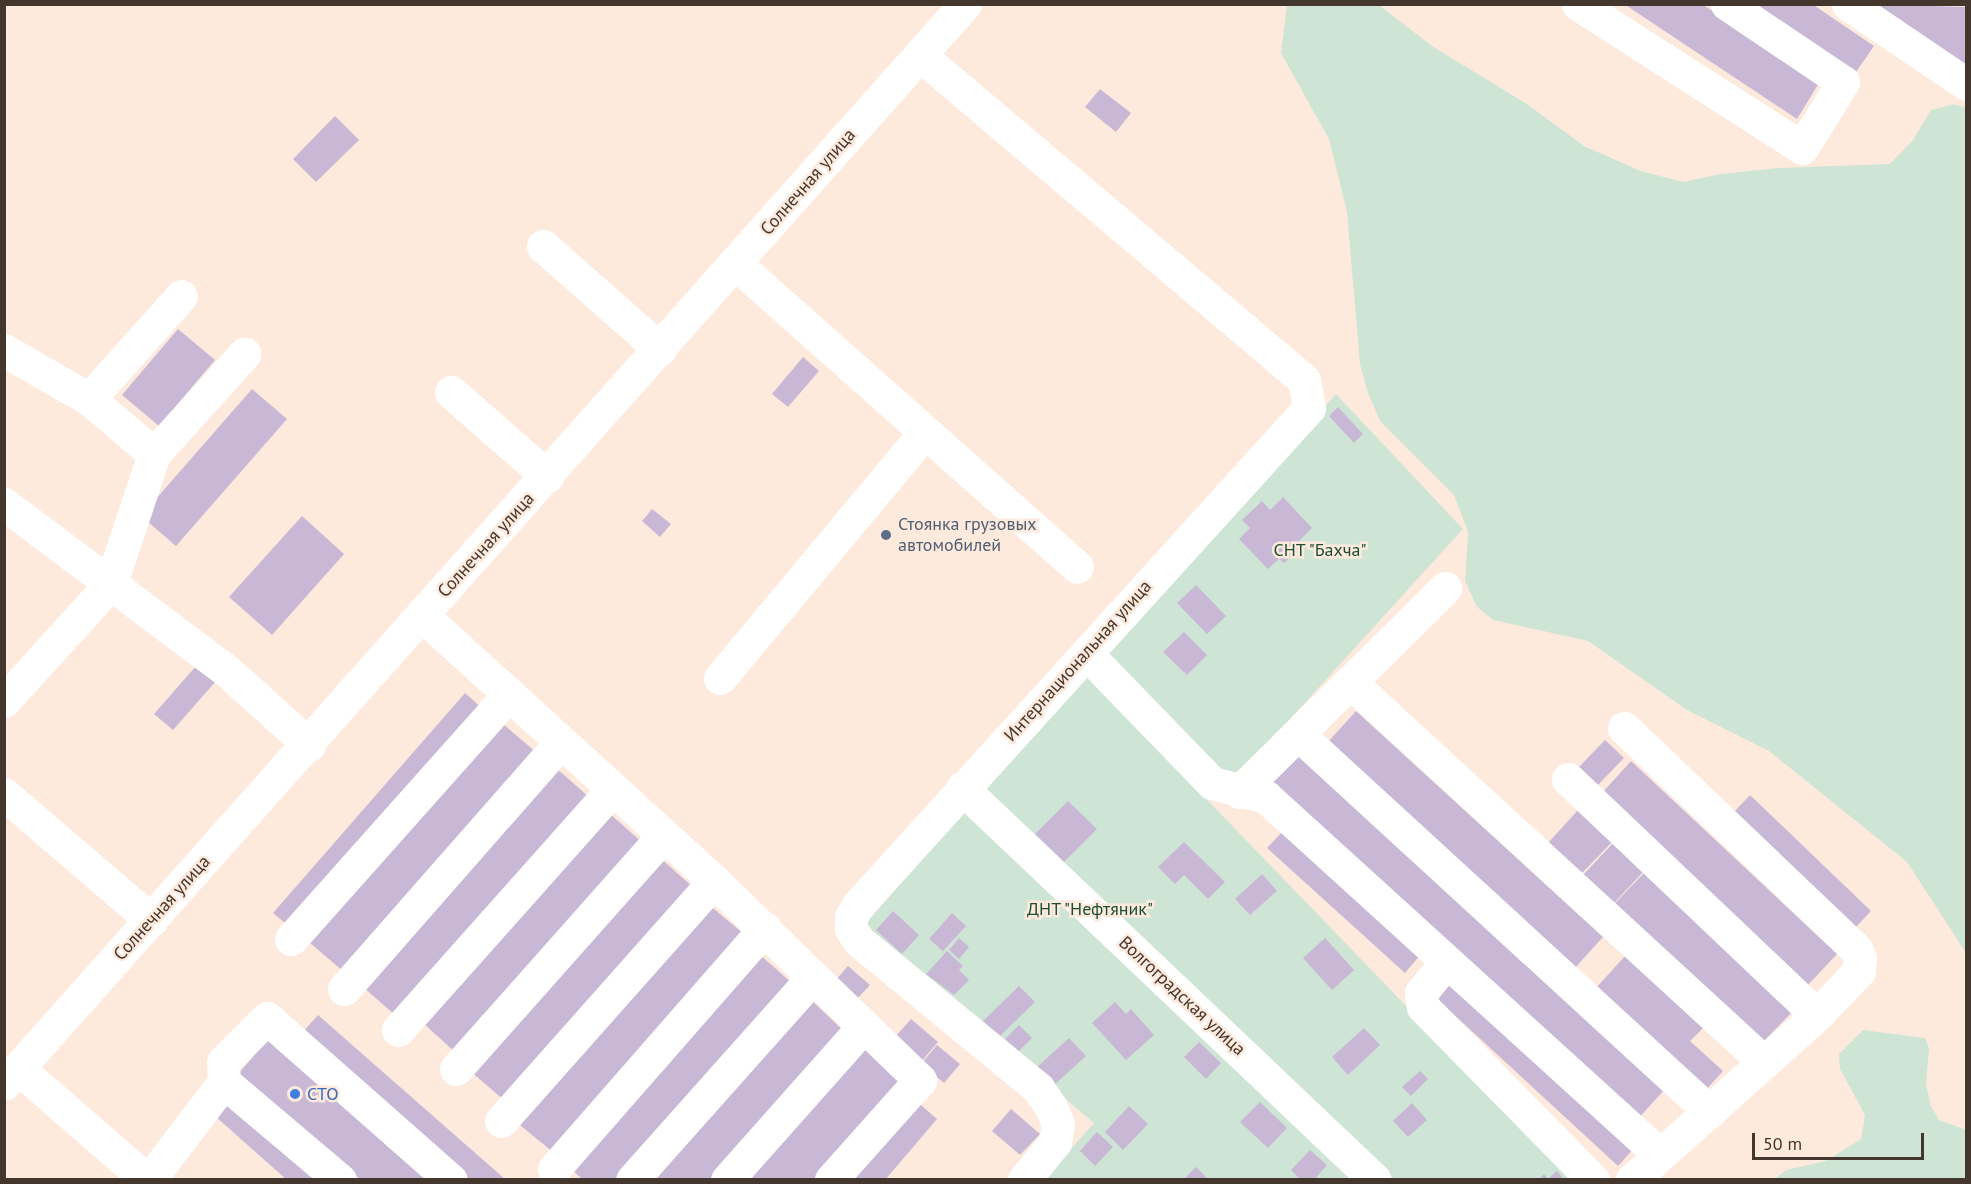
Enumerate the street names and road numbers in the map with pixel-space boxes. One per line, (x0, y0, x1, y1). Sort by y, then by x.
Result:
street label: Солнечная улица (756, 124, 860, 240)
street label: Солнечная улица (433, 488, 539, 602)
street label: Интернациональная улица (1000, 576, 1156, 746)
street label: Солнечная улица (109, 851, 215, 965)
street label: Волгоградская улица (1114, 932, 1250, 1060)

